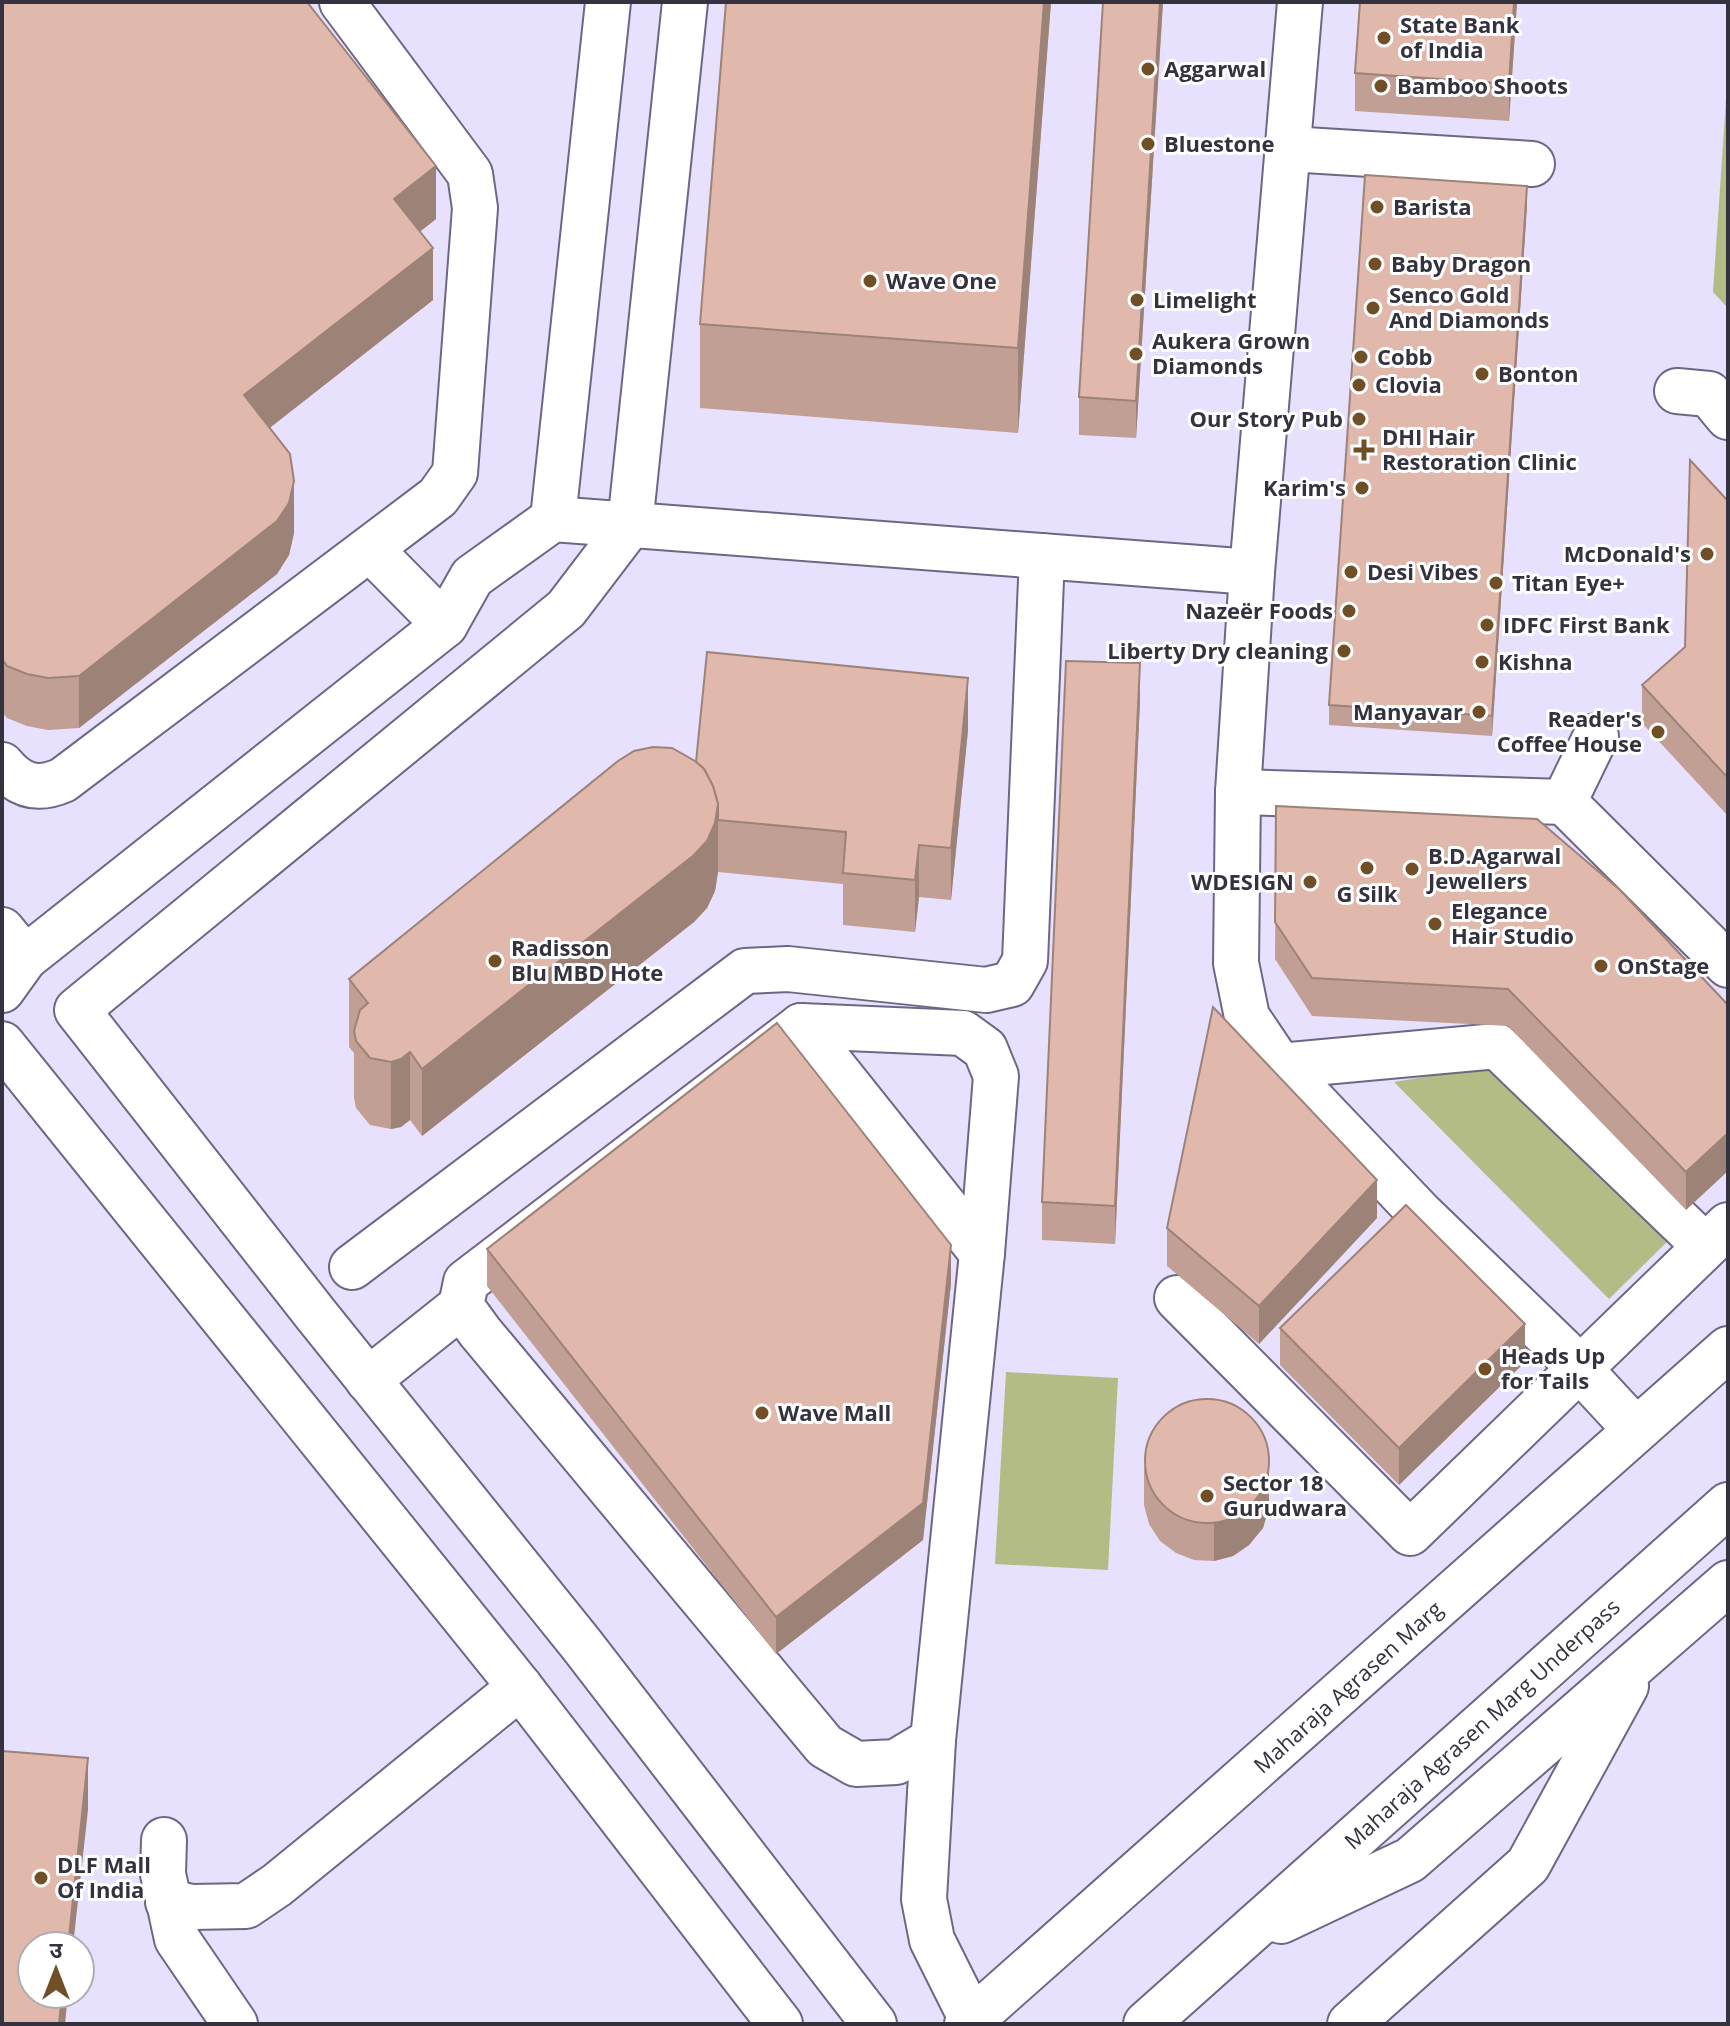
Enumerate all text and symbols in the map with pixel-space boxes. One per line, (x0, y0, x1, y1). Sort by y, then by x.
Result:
place label: State Bank of India (1400, 9, 1520, 64)
marker: State Bank of India (1375, 29, 1393, 47)
place label: Aggarwal (1164, 53, 1266, 83)
marker: Aggarwal (1139, 60, 1157, 78)
place label: Bamboo Shoots (1397, 70, 1568, 100)
marker: Bamboo Shoots (1372, 77, 1390, 95)
place label: Bluestone (1164, 128, 1275, 158)
marker: Bluestone (1139, 135, 1157, 153)
place label: Barista (1393, 191, 1472, 221)
marker: Barista (1368, 198, 1386, 216)
place label: Baby Dragon (1391, 248, 1531, 278)
marker: Baby Dragon (1366, 255, 1384, 273)
place label: Wave One (886, 265, 997, 295)
marker: Wave One (861, 272, 879, 290)
place label: Senco Gold And Diamonds (1389, 279, 1549, 334)
place label: Limelight (1153, 284, 1257, 314)
marker: Limelight (1128, 291, 1146, 309)
marker: Senco Gold And Diamonds (1364, 299, 1382, 317)
place label: Aukera Grown Diamonds (1152, 325, 1310, 380)
place label: Cobb (1377, 341, 1432, 371)
marker: Aukera Grown Diamonds (1127, 345, 1145, 363)
marker: Cobb (1352, 348, 1370, 366)
place label: Bonton (1498, 358, 1579, 388)
marker: Bonton (1473, 365, 1491, 383)
place label: Clovia (1375, 369, 1442, 399)
marker: Clovia (1350, 376, 1368, 394)
place label: Our Story Pub (1190, 403, 1343, 433)
marker: Our Story Pub (1350, 410, 1368, 428)
place label: DHI Hair Restoration Clinic (1382, 421, 1577, 476)
marker: DHI Hair Restoration Clinic (1353, 439, 1375, 461)
place label: Karim's (1263, 472, 1346, 502)
marker: Karim's (1353, 479, 1371, 497)
place label: McDonald's (1564, 538, 1691, 568)
marker: McDonald's (1698, 545, 1716, 563)
place label: Desi Vibes (1367, 556, 1479, 586)
marker: Desi Vibes (1342, 563, 1360, 581)
place label: Titan Eye+ (1512, 567, 1625, 597)
marker: Titan Eye+ (1487, 574, 1505, 592)
place label: Nazeër Foods (1185, 595, 1333, 625)
marker: Nazeër Foods (1340, 602, 1358, 620)
place label: IDFC First Bank (1503, 609, 1670, 639)
marker: IDFC First Bank (1478, 616, 1496, 634)
place label: Liberty Dry cleaning (1107, 635, 1329, 665)
marker: Liberty Dry cleaning (1335, 642, 1353, 660)
place label: Kishna (1498, 646, 1572, 676)
marker: Kishna (1473, 653, 1491, 671)
place label: Manyavar (1353, 696, 1463, 726)
marker: Manyavar (1470, 703, 1488, 721)
place label: Reader's Coffee House (1497, 703, 1642, 758)
marker: Reader's Coffee House (1649, 723, 1667, 741)
place label: B.D.Agarwal Jewellers (1426, 840, 1561, 895)
marker: G Silk (1358, 859, 1376, 877)
marker: B.D.Agarwal Jewellers (1403, 860, 1421, 878)
place label: WDESIGN (1191, 866, 1294, 896)
marker: WDESIGN (1301, 873, 1319, 891)
place label: G Silk (1337, 878, 1398, 908)
place label: Elegance Hair Studio (1451, 895, 1574, 950)
marker: Elegance Hair Studio (1426, 915, 1444, 933)
place label: Radisson Blu MBD Hote (511, 932, 663, 987)
place label: OnStage (1617, 950, 1709, 980)
marker: Radisson Blu MBD Hote (486, 952, 504, 970)
marker: OnStage (1592, 957, 1610, 975)
place label: Heads Up for Tails (1501, 1340, 1605, 1395)
marker: Heads Up for Tails (1476, 1360, 1494, 1378)
place label: Wave Mall (778, 1397, 891, 1427)
marker: Wave Mall (753, 1404, 771, 1422)
place label: Sector 18 Gurudwara (1223, 1467, 1347, 1522)
marker: Sector 18 Gurudwara (1198, 1487, 1216, 1505)
street label: Maharaja Agrasen Marg Underpass (1337, 1591, 1626, 1855)
street label: Maharaja Agrasen Marg (1246, 1593, 1448, 1779)
place label: DLF Mall Of India (57, 1849, 151, 1904)
marker: DLF Mall Of India (32, 1869, 50, 1887)
north arrow (16, 1930, 96, 2010)
text: उ (50, 1934, 64, 1964)

